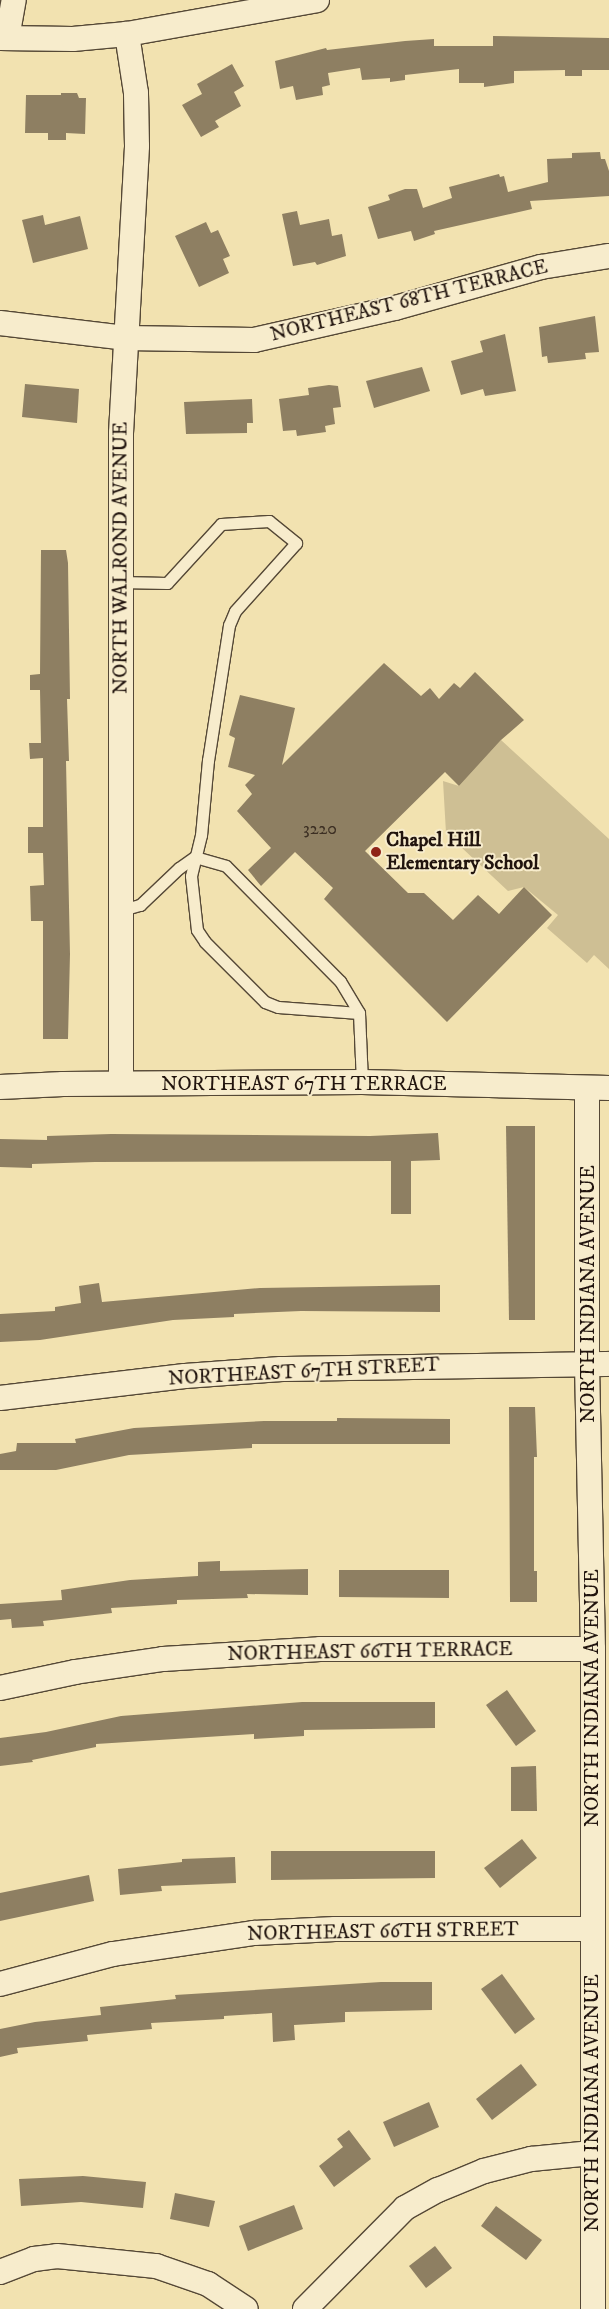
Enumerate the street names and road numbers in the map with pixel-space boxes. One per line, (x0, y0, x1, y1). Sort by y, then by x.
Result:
street label: NORTHEAST 68TH TERRACE (268, 255, 550, 347)
street label: NORTH WALROND AVENUE (109, 422, 133, 694)
street label: NORTHEAST 67TH TERRACE (161, 1072, 447, 1096)
street label: NORTH INDIANA AVENUE (576, 1165, 600, 1423)
street label: NORTHEAST 67TH STREET (168, 1353, 440, 1391)
street label: NORTH INDIANA AVENUE (580, 1569, 604, 1827)
street label: NORTHEAST 66TH TERRACE (227, 1638, 513, 1666)
street label: NORTHEAST 66TH STREET (247, 1918, 519, 1946)
street label: NORTH INDIANA AVENUE (580, 1974, 604, 2232)

